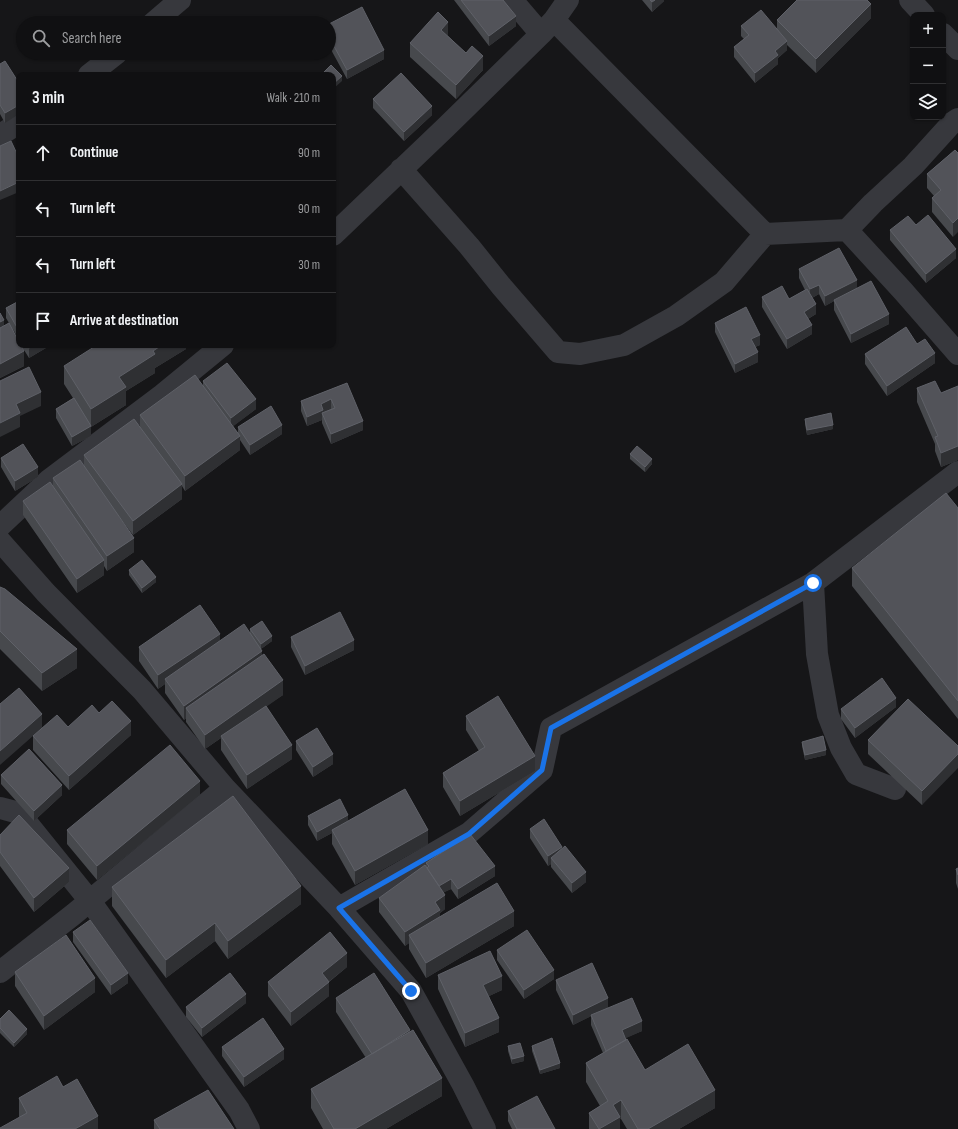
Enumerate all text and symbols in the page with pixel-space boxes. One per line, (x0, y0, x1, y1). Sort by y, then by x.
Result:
map controls (910, 12, 946, 120)
button: + (910, 12, 946, 48)
search box (16, 16, 336, 60)
icon: search (30, 27, 52, 49)
text: Search here (62, 29, 122, 48)
button: − (910, 48, 946, 84)
button: layers (910, 84, 946, 120)
text: 3 min (32, 88, 65, 108)
text: Walk · 210 m (267, 90, 320, 106)
icon: ahead (32, 142, 54, 164)
text: Continue (70, 143, 119, 162)
text: 90 m (298, 145, 320, 161)
icon: left (32, 198, 54, 220)
text: Turn left (70, 199, 115, 218)
text: 90 m (298, 201, 320, 217)
icon: left (32, 254, 54, 276)
text: Turn left (70, 255, 115, 274)
text: 30 m (298, 257, 320, 273)
icon: arrive (32, 310, 54, 332)
text: Arrive at destination (70, 311, 179, 330)
route start (804, 574, 822, 592)
route end (402, 982, 420, 1000)

